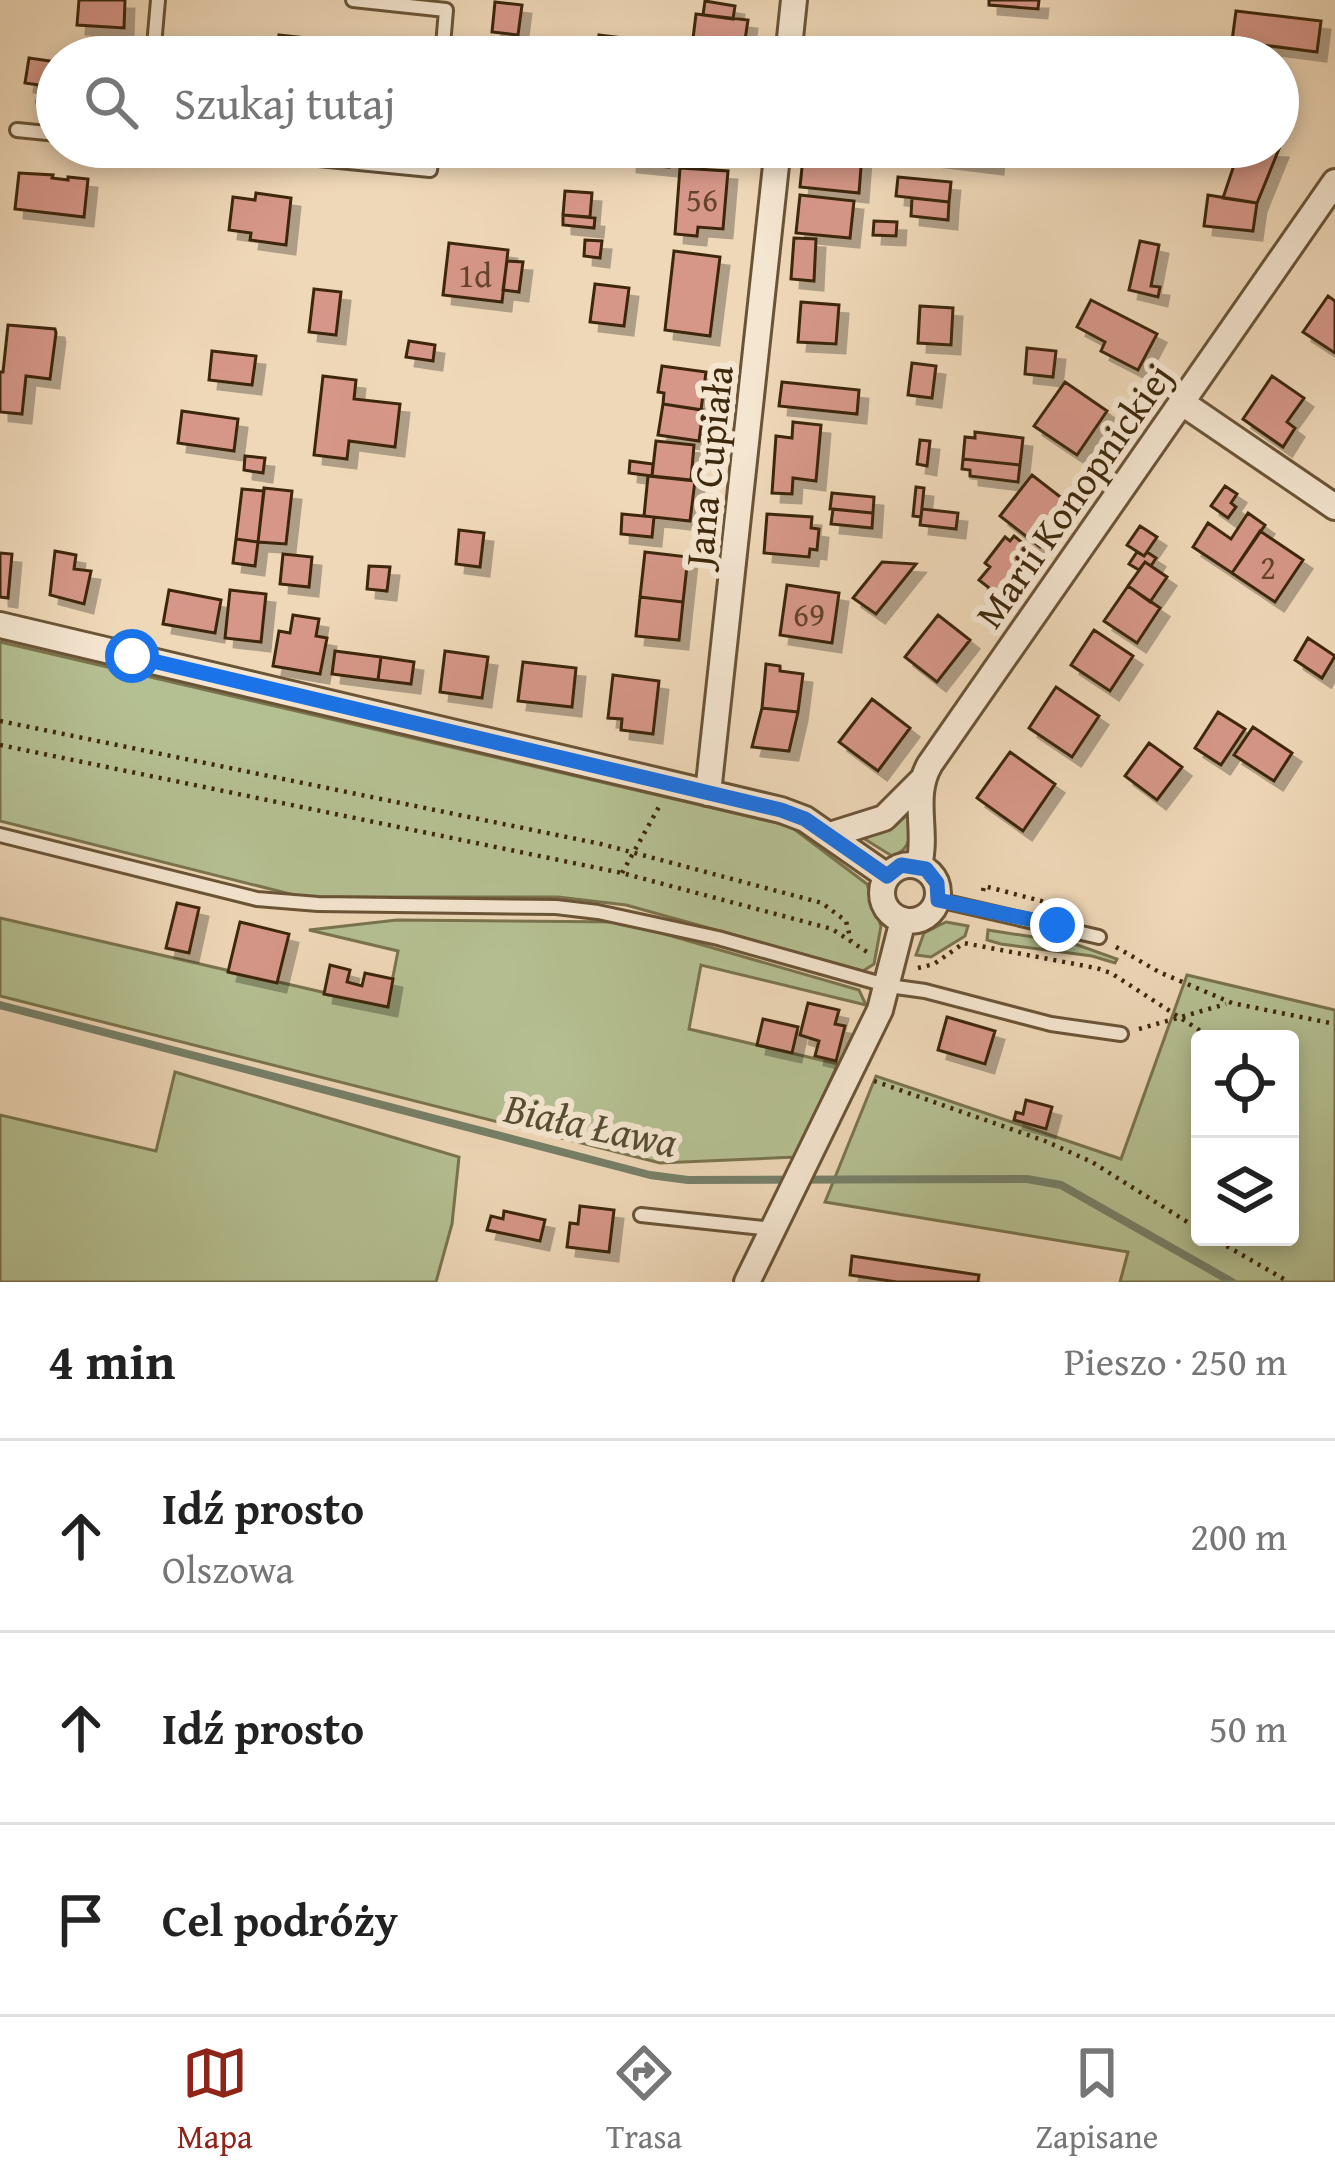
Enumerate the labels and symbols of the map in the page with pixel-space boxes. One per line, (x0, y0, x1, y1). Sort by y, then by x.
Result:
house number: 56 (686, 175, 718, 223)
house number: 1d (458, 251, 492, 299)
street label: Marii Konopnickiej (960, 351, 1186, 639)
street label: Jana Cupiała (669, 362, 747, 575)
house number: 2 (1260, 543, 1276, 591)
house number: 69 (793, 590, 825, 638)
route start (105, 629, 159, 683)
route end (1030, 898, 1084, 952)
water label: Biała Ława (498, 1076, 684, 1172)

